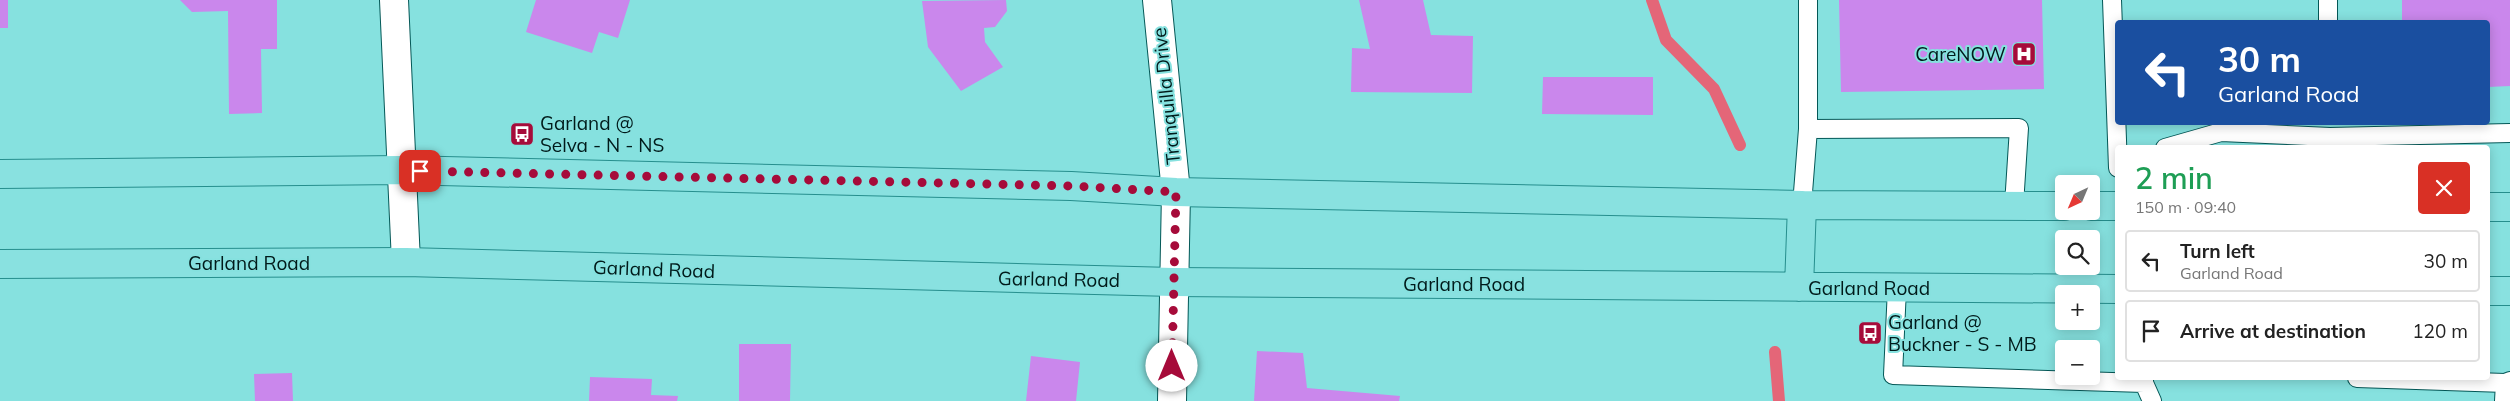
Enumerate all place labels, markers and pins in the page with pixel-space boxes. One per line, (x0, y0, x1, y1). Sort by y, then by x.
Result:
hospital icon: CareNOW (2011, 41, 2037, 67)
place label: CareNOW (1915, 42, 2006, 66)
place label: Garland @ Selva - N - NS (540, 111, 664, 157)
bus stop icon: Garland @ Selva - N - NS (509, 121, 535, 147)
pin (399, 150, 441, 192)
place label: Garland @ Buckner - S - MB (1888, 310, 2037, 356)
bus stop icon: Garland @ Buckner - S - MB (1857, 320, 1883, 346)

